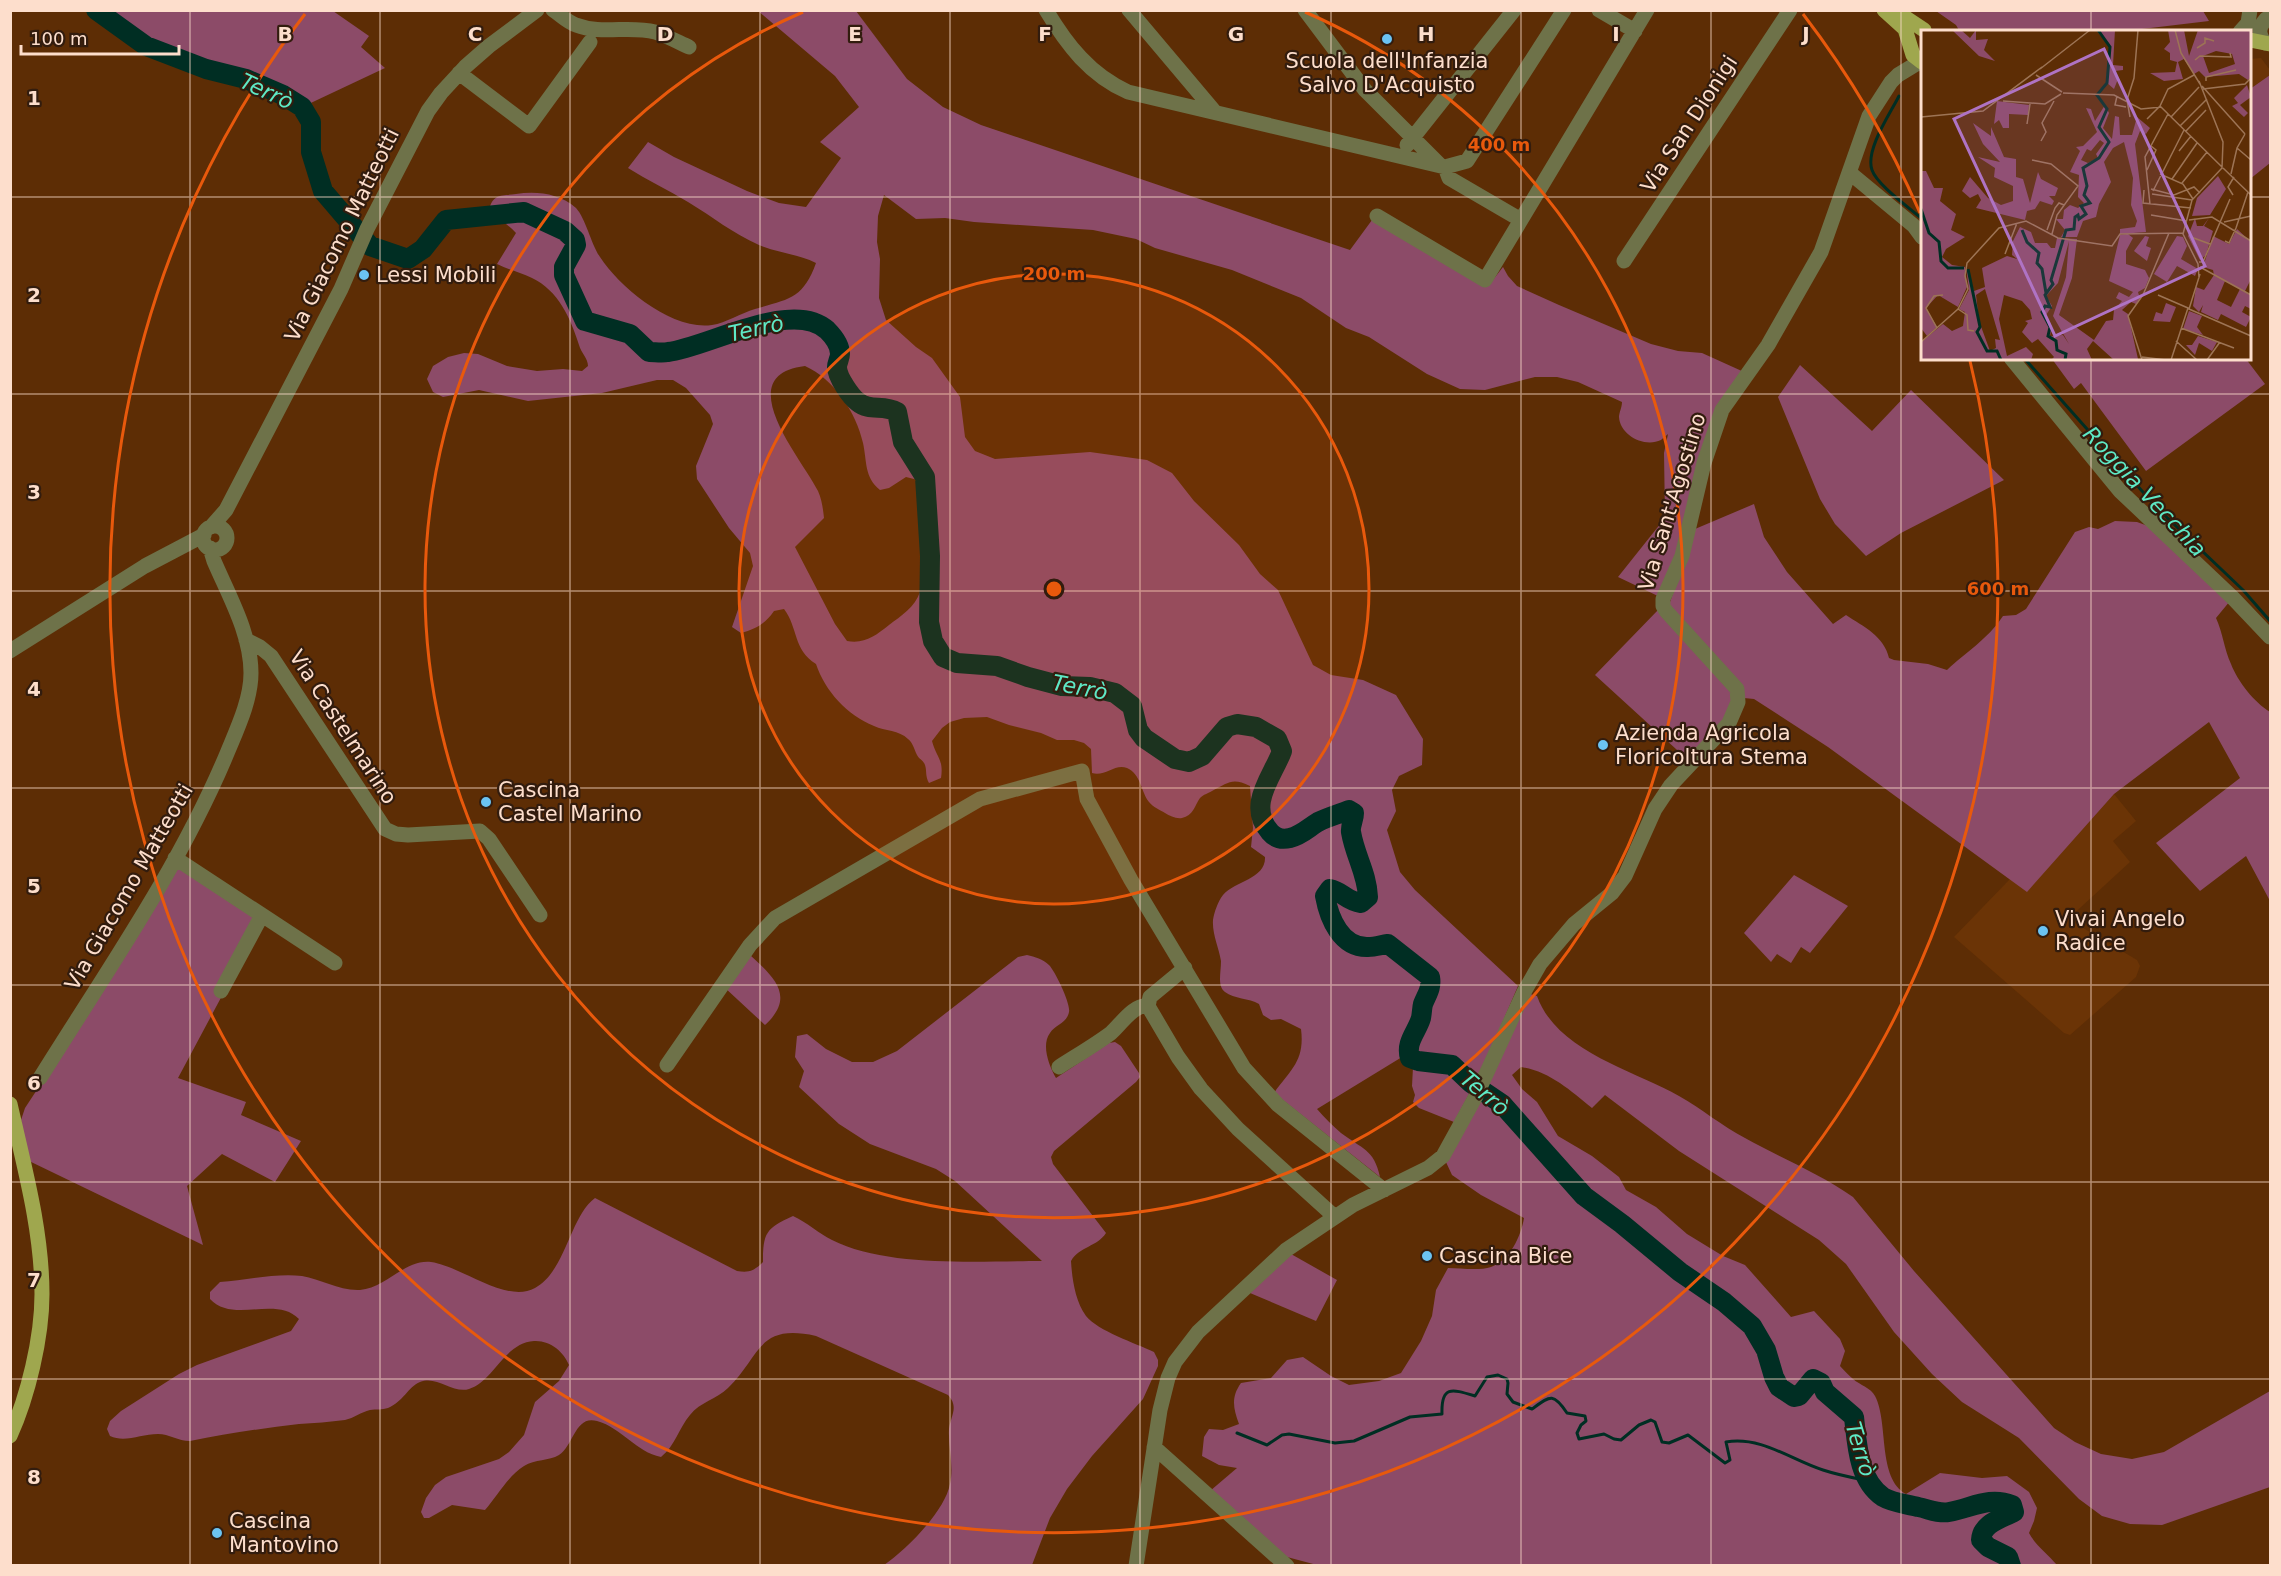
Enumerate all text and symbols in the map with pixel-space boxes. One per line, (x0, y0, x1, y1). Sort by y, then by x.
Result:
scale bar (21, 18, 178, 56)
text: B (277, 22, 293, 46)
text: C (468, 22, 482, 46)
text: D (657, 22, 673, 46)
text: E (848, 22, 862, 46)
text: F (1038, 22, 1052, 46)
text: G (1228, 22, 1244, 46)
text: H (1418, 22, 1434, 46)
text: I (1612, 22, 1620, 46)
text: J (1800, 22, 1810, 46)
text: 100 m (30, 28, 88, 49)
inset map (1921, 30, 2251, 360)
marker: Scuola dell'Infanzia Salvo D'Acquisto (1380, 32, 1394, 46)
place label: Scuola dell'Infanzia Salvo D'Acquisto (1286, 49, 1488, 97)
street label: Via San Dionigi (1636, 51, 1742, 197)
water label: Terrò (236, 68, 297, 115)
text: 1 (27, 86, 41, 110)
street label: Via Giacomo Matteotti (280, 125, 404, 345)
text: 400 m (1468, 134, 1530, 155)
place label: Lessi Mobili (376, 263, 496, 287)
text: 200 m (1023, 263, 1085, 284)
marker: Lessi Mobili (357, 268, 371, 282)
text: 2 (27, 283, 41, 307)
water label: Terrò (726, 310, 786, 347)
street label: Via Sant'Agostino (1634, 410, 1710, 594)
water label: Roggia Vecchia (2078, 421, 2211, 561)
text: 3 (27, 480, 41, 504)
text: 600 m (1967, 578, 2029, 599)
centre of rings (1044, 579, 1064, 599)
street label: Via Castelmarino (284, 646, 402, 808)
water label: Terrò (1050, 670, 1110, 705)
text: 4 (27, 677, 41, 701)
place label: Azienda Agricola Floricoltura Stema (1615, 721, 1808, 769)
marker: Azienda Agricola Floricoltura Stema (1596, 738, 1610, 752)
place label: Cascina Castel Marino (498, 778, 642, 826)
street label: Via Giacomo Matteotti (60, 780, 198, 994)
marker: Cascina Castel Marino (479, 795, 493, 809)
text: 5 (27, 874, 41, 898)
place label: Vivai Angelo Radice (2055, 907, 2185, 955)
marker: Vivai Angelo Radice (2036, 924, 2050, 938)
water label: Terrò (1455, 1066, 1514, 1121)
text: 6 (27, 1071, 41, 1095)
place label: Cascina Bice (1439, 1244, 1572, 1268)
marker: Cascina Bice (1420, 1249, 1434, 1263)
text: 7 (27, 1268, 41, 1292)
water label: Terrò (1840, 1419, 1881, 1479)
text: 8 (27, 1465, 41, 1489)
place label: Cascina Mantovino (229, 1509, 339, 1557)
marker: Cascina Mantovino (210, 1526, 224, 1540)

